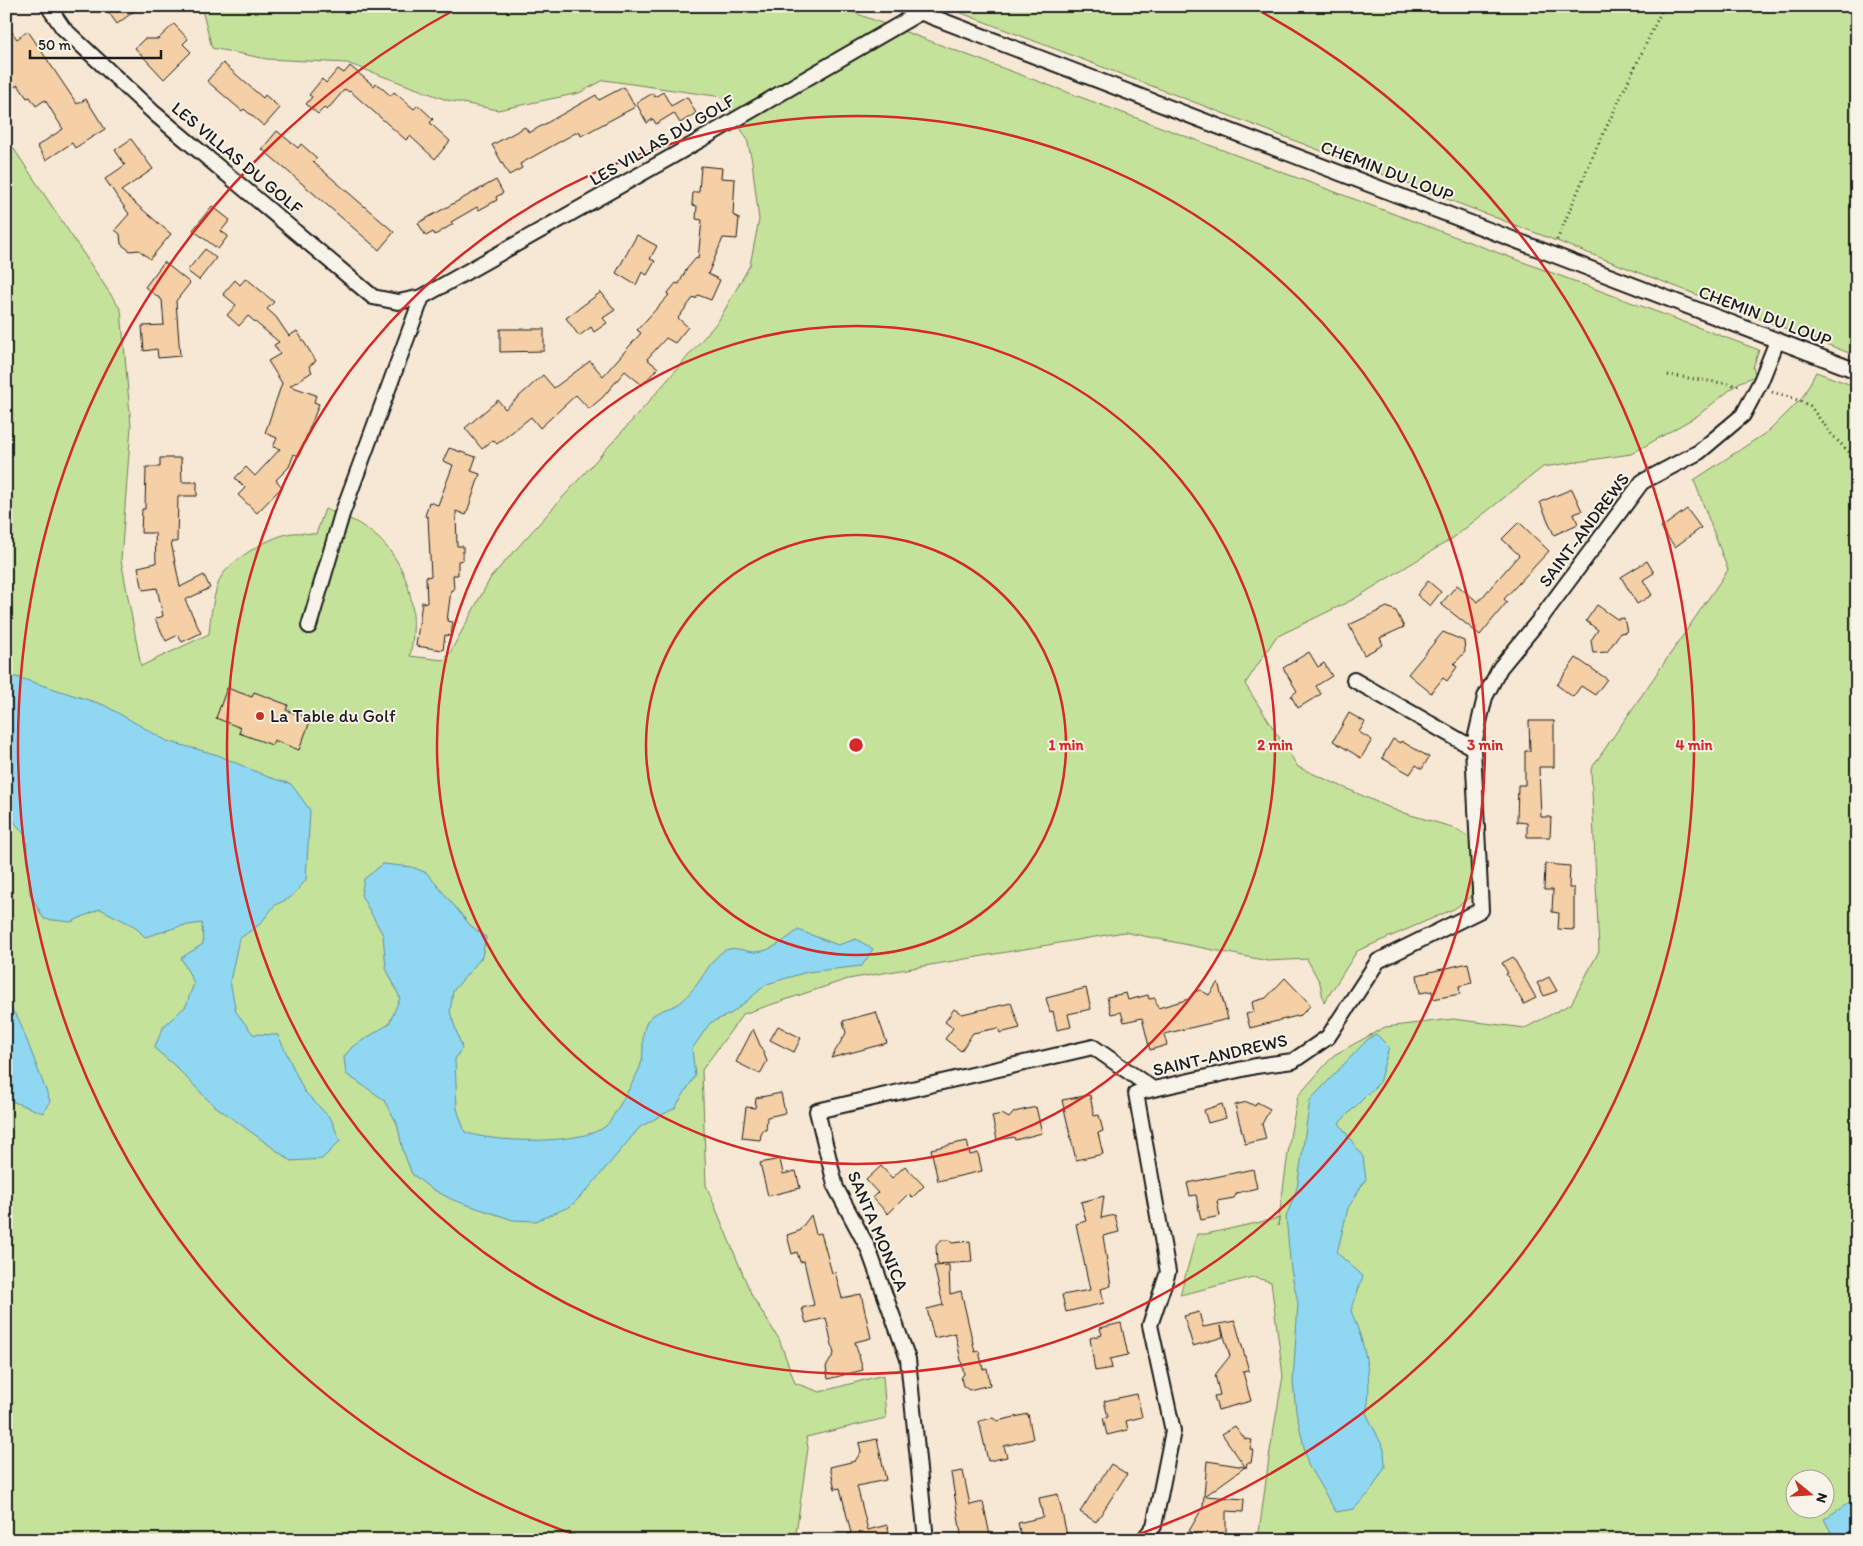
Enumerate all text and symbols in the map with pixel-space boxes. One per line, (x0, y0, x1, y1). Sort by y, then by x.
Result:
scale bar (30, 28, 161, 60)
text: 50 m (38, 36, 71, 54)
street label: LES VILLAS DU GOLF (585, 89, 739, 191)
street label: LES VILLAS DU GOLF (167, 97, 307, 220)
street label: CHEMIN DU LOUP (1317, 136, 1457, 206)
street label: CHEMIN DU LOUP (1695, 281, 1835, 351)
street label: SAINT-ANDREWS (1534, 469, 1634, 591)
place label: La Table du Golf (270, 705, 396, 727)
marker: La Table du Golf (254, 710, 266, 722)
centre of rings (847, 736, 865, 754)
text: 1 min (1049, 736, 1084, 754)
text: 2 min (1257, 736, 1294, 754)
text: 3 min (1467, 736, 1504, 754)
text: 4 min (1676, 736, 1713, 754)
street label: SAINT-ANDREWS (1151, 1029, 1289, 1081)
street label: SANTA MONICA (843, 1168, 913, 1295)
north arrow (1786, 1468, 1836, 1518)
text: N (1812, 1491, 1831, 1505)

